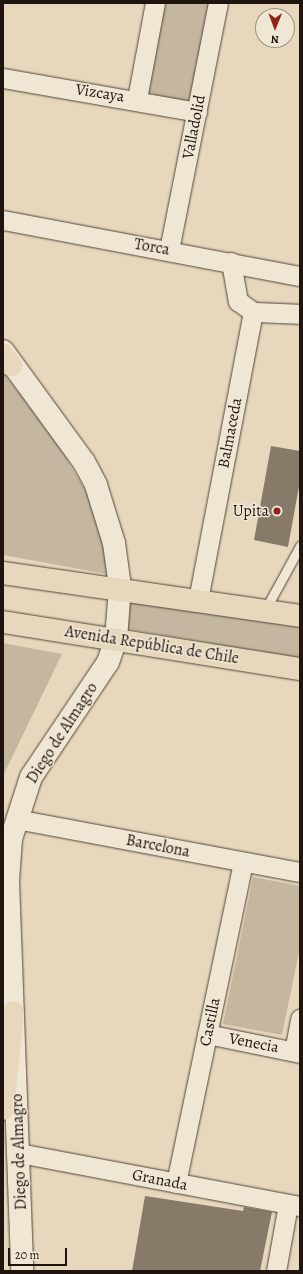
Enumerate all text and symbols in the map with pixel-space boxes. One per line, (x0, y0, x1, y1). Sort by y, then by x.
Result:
north arrow (255, 8, 295, 48)
text: N (271, 32, 279, 47)
street label: Vizcaya (74, 80, 126, 106)
street label: Valladolid (178, 93, 210, 161)
street label: Torca (133, 234, 171, 260)
street label: Balmaceda (214, 396, 246, 470)
place label: Upita (233, 501, 269, 521)
marker: Upita (272, 506, 282, 516)
street label: Avenida República de Chile (64, 622, 240, 668)
street label: Diego de Almagro (22, 679, 102, 787)
street label: Barcelona (124, 830, 192, 862)
street label: Castilla (196, 996, 224, 1048)
street label: Venecia (227, 1029, 281, 1057)
street label: Diego de Almagro (7, 1093, 31, 1211)
street label: Granada (131, 1165, 189, 1195)
scale bar (10, 1240, 69, 1266)
text: 20 m (15, 1247, 39, 1263)

